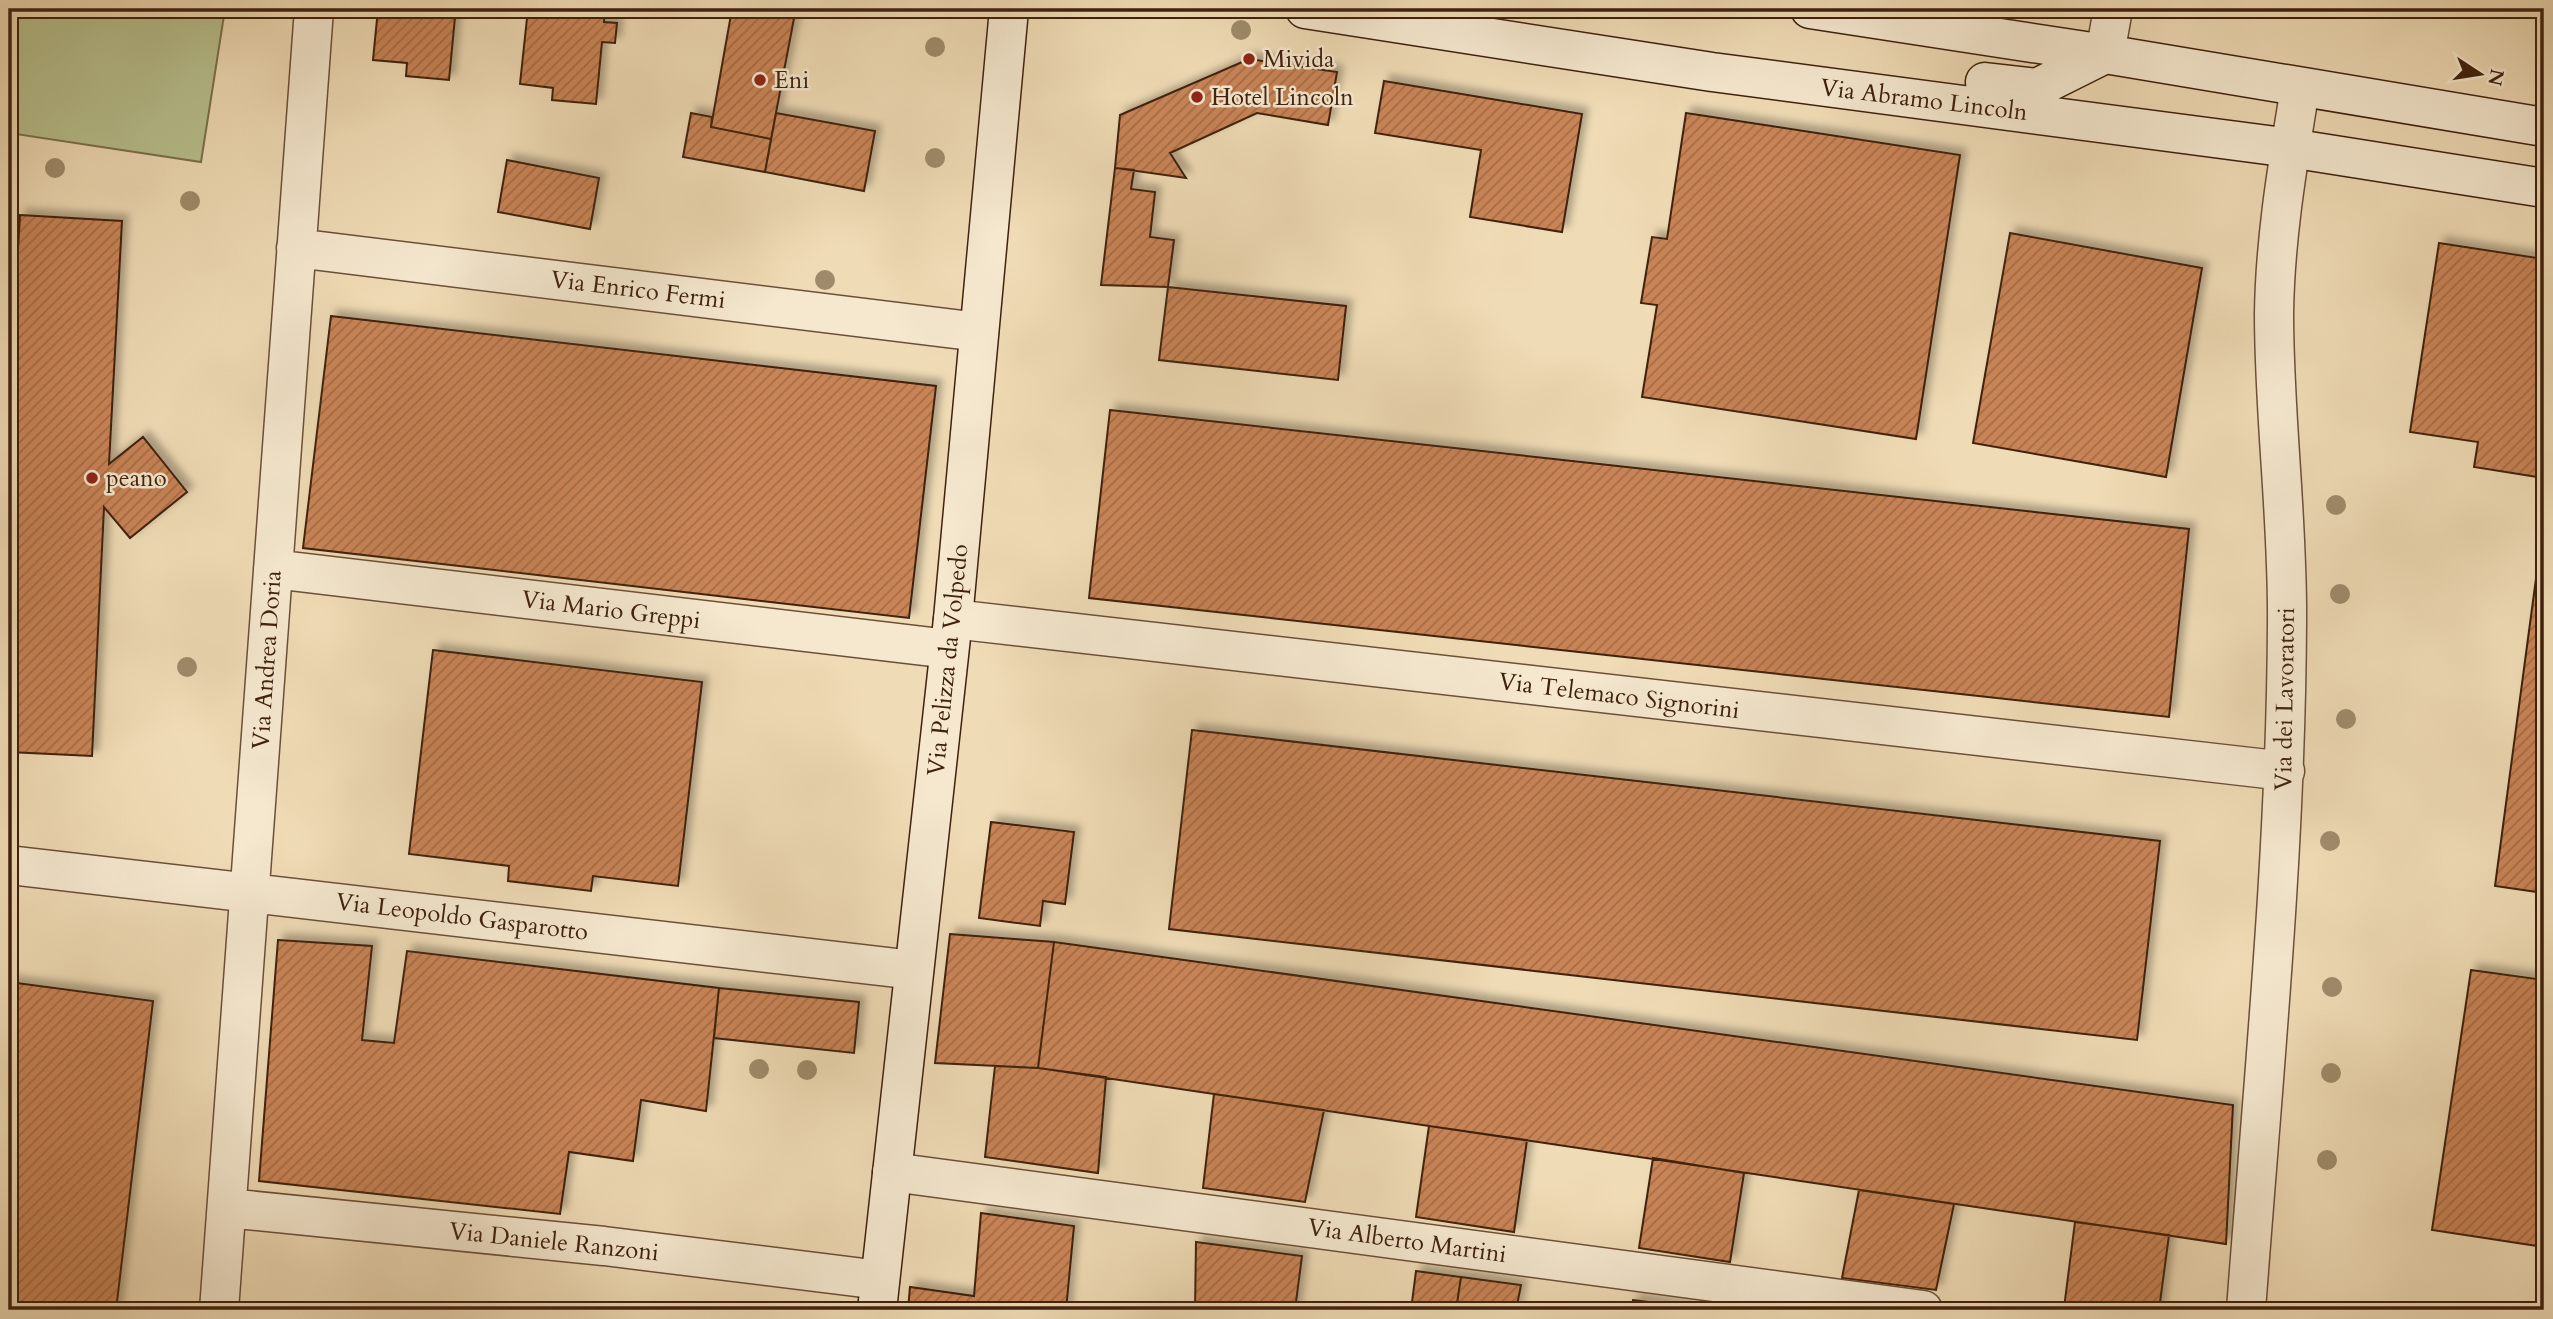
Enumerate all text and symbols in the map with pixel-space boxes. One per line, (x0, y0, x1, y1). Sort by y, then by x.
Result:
north arrow (2444, 38, 2514, 108)
place label: Mivida (1263, 43, 1335, 76)
marker: Mivida (1241, 51, 1257, 67)
place label: Eni (774, 64, 809, 97)
text: N (2481, 67, 2510, 89)
street label: Via Abramo Lincoln (1818, 71, 2030, 129)
marker: Eni (752, 72, 768, 88)
place label: Hotel Lincoln (1211, 81, 1354, 114)
marker: Hotel Lincoln (1189, 89, 1205, 105)
street label: Via Enrico Fermi (549, 263, 728, 317)
place label: peano (106, 462, 167, 495)
marker: peano (84, 470, 100, 486)
street label: Via Pelizza da Volpedo (919, 542, 977, 778)
street label: Via Andrea Doria (244, 569, 290, 751)
street label: Via Mario Greppi (520, 583, 703, 637)
street label: Via dei Lavoratori (2267, 607, 2303, 791)
street label: Via Telemaco Signorini (1497, 665, 1742, 727)
street label: Via Leopoldo Gasparotto (334, 885, 590, 949)
street label: Via Alberto Martini (1305, 1211, 1509, 1271)
street label: Via Daniele Ranzoni (448, 1215, 661, 1269)

